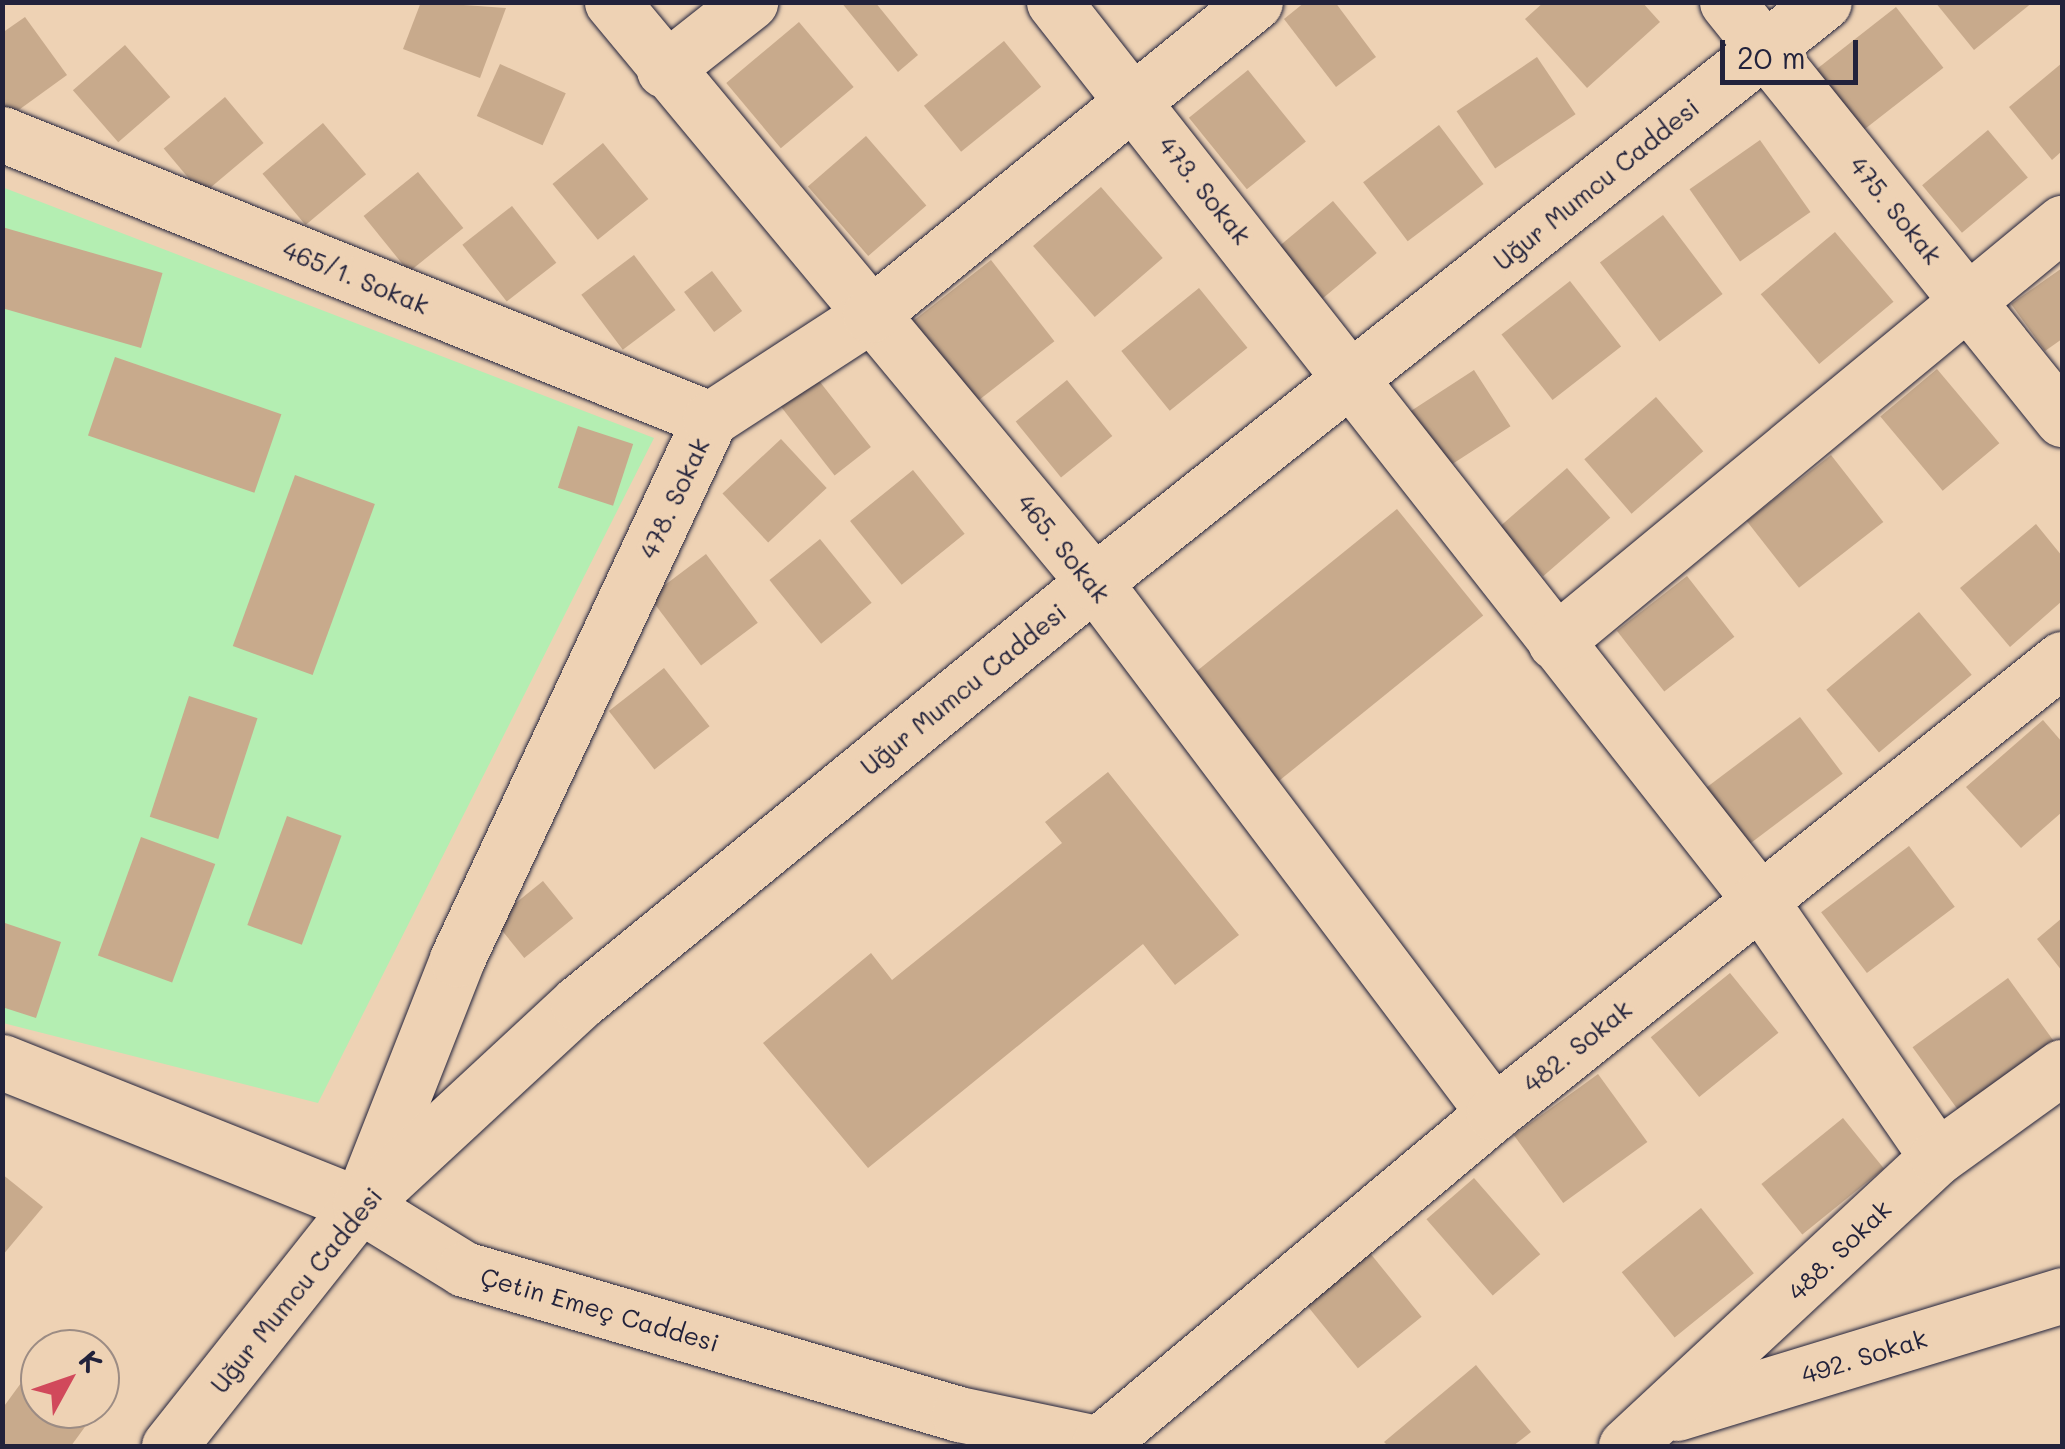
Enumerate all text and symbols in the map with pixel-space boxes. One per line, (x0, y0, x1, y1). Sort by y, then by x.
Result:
scale bar (1725, 20, 1862, 82)
text: 20 m (1737, 37, 1806, 77)
street label: Uğur Mumcu Caddesi (1487, 92, 1705, 276)
street label: 473. Sokak (1153, 130, 1257, 250)
street label: 475. Sokak (1844, 150, 1948, 270)
street label: 465/1. Sokak (278, 234, 434, 320)
street label: 478. Sokak (633, 433, 715, 563)
street label: 465. Sokak (1011, 488, 1117, 608)
street label: Uğur Mumcu Caddesi (854, 597, 1072, 781)
street label: 482. Sokak (1517, 993, 1637, 1099)
street label: Uğur Mumcu Caddesi (204, 1181, 388, 1399)
street label: 488. Sokak (1781, 1194, 1897, 1306)
street label: Çetin Emeç Caddesi (477, 1261, 723, 1357)
street label: 492. Sokak (1798, 1323, 1930, 1389)
north arrow (20, 1329, 120, 1429)
text: K (72, 1342, 111, 1380)

